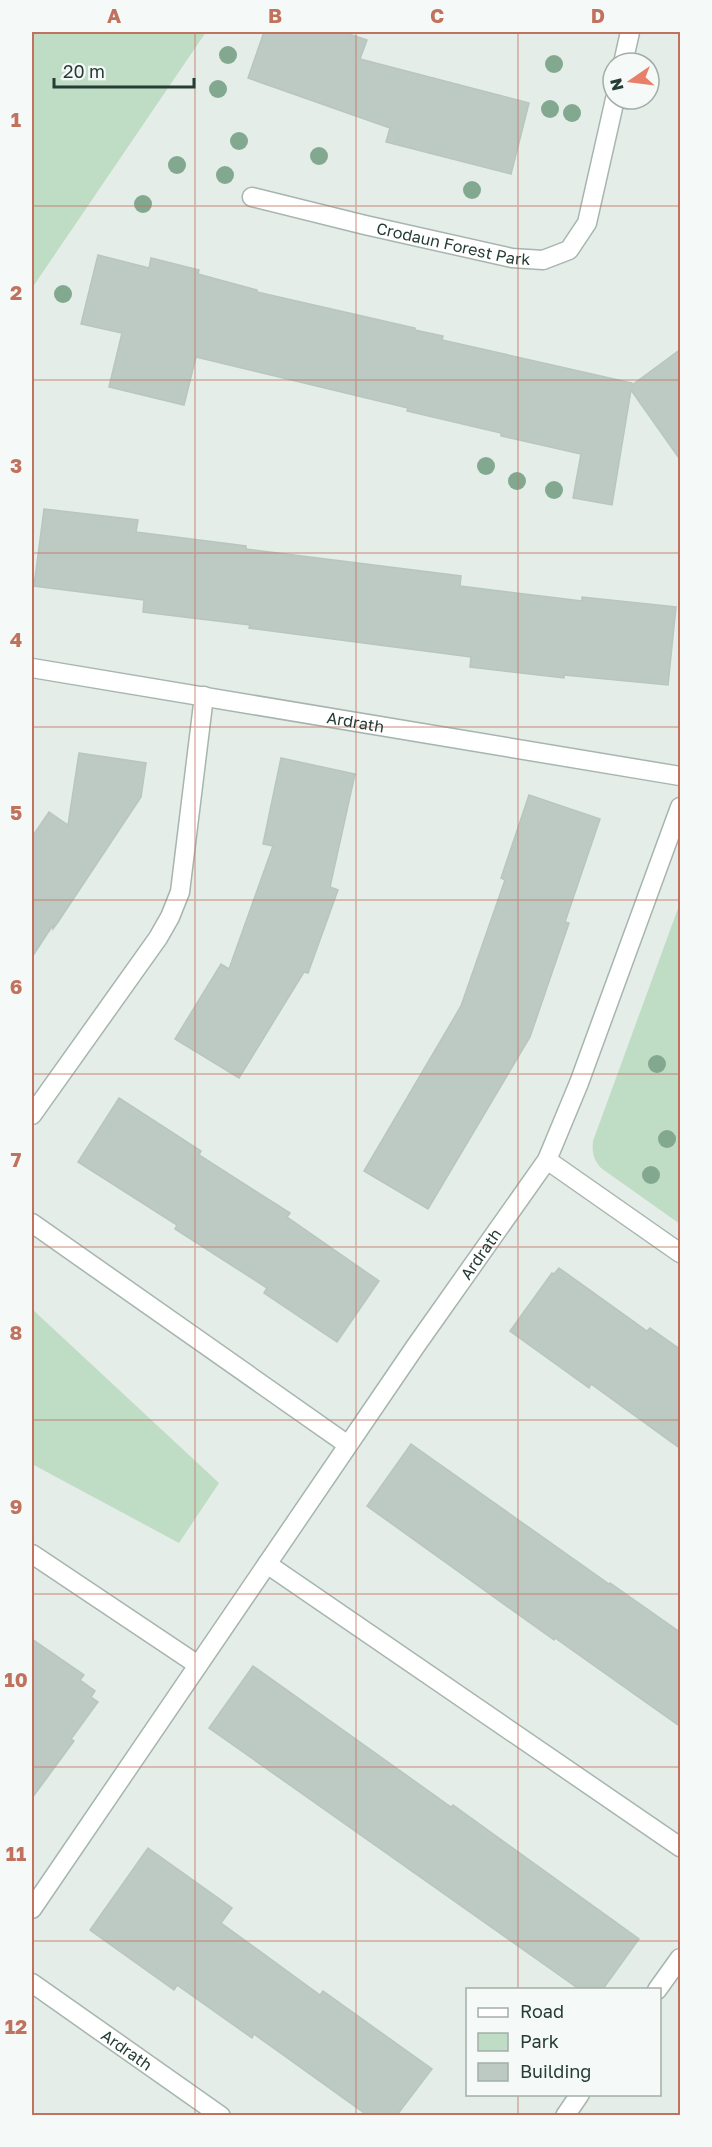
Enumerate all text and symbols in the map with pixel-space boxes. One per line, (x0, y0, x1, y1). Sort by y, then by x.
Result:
text: A (107, 3, 121, 27)
text: B (268, 3, 282, 27)
text: C (430, 3, 444, 27)
text: D (591, 3, 605, 27)
scale bar (54, 51, 194, 89)
north arrow (601, 51, 661, 111)
text: 20 m (63, 60, 105, 82)
text: N (605, 76, 628, 93)
text: 1 (11, 107, 21, 131)
street label: Crodaun Forest Park (375, 218, 531, 269)
text: 2 (10, 280, 22, 304)
text: 3 (10, 453, 22, 477)
text: 4 (10, 627, 22, 651)
street label: Ardrath (325, 707, 386, 737)
text: 5 (10, 800, 22, 824)
text: 6 (10, 974, 22, 998)
text: 7 (11, 1147, 22, 1171)
street label: Ardrath (456, 1225, 506, 1283)
text: 8 (10, 1320, 22, 1344)
text: 9 (10, 1494, 22, 1518)
text: 10 (4, 1667, 28, 1691)
text: 11 (6, 1841, 26, 1865)
legend (466, 1988, 661, 2096)
text: Road (520, 2000, 564, 2022)
text: 12 (5, 2014, 27, 2038)
street label: Ardrath (97, 2025, 156, 2075)
text: Park (520, 2030, 559, 2052)
text: Building (520, 2060, 591, 2082)

